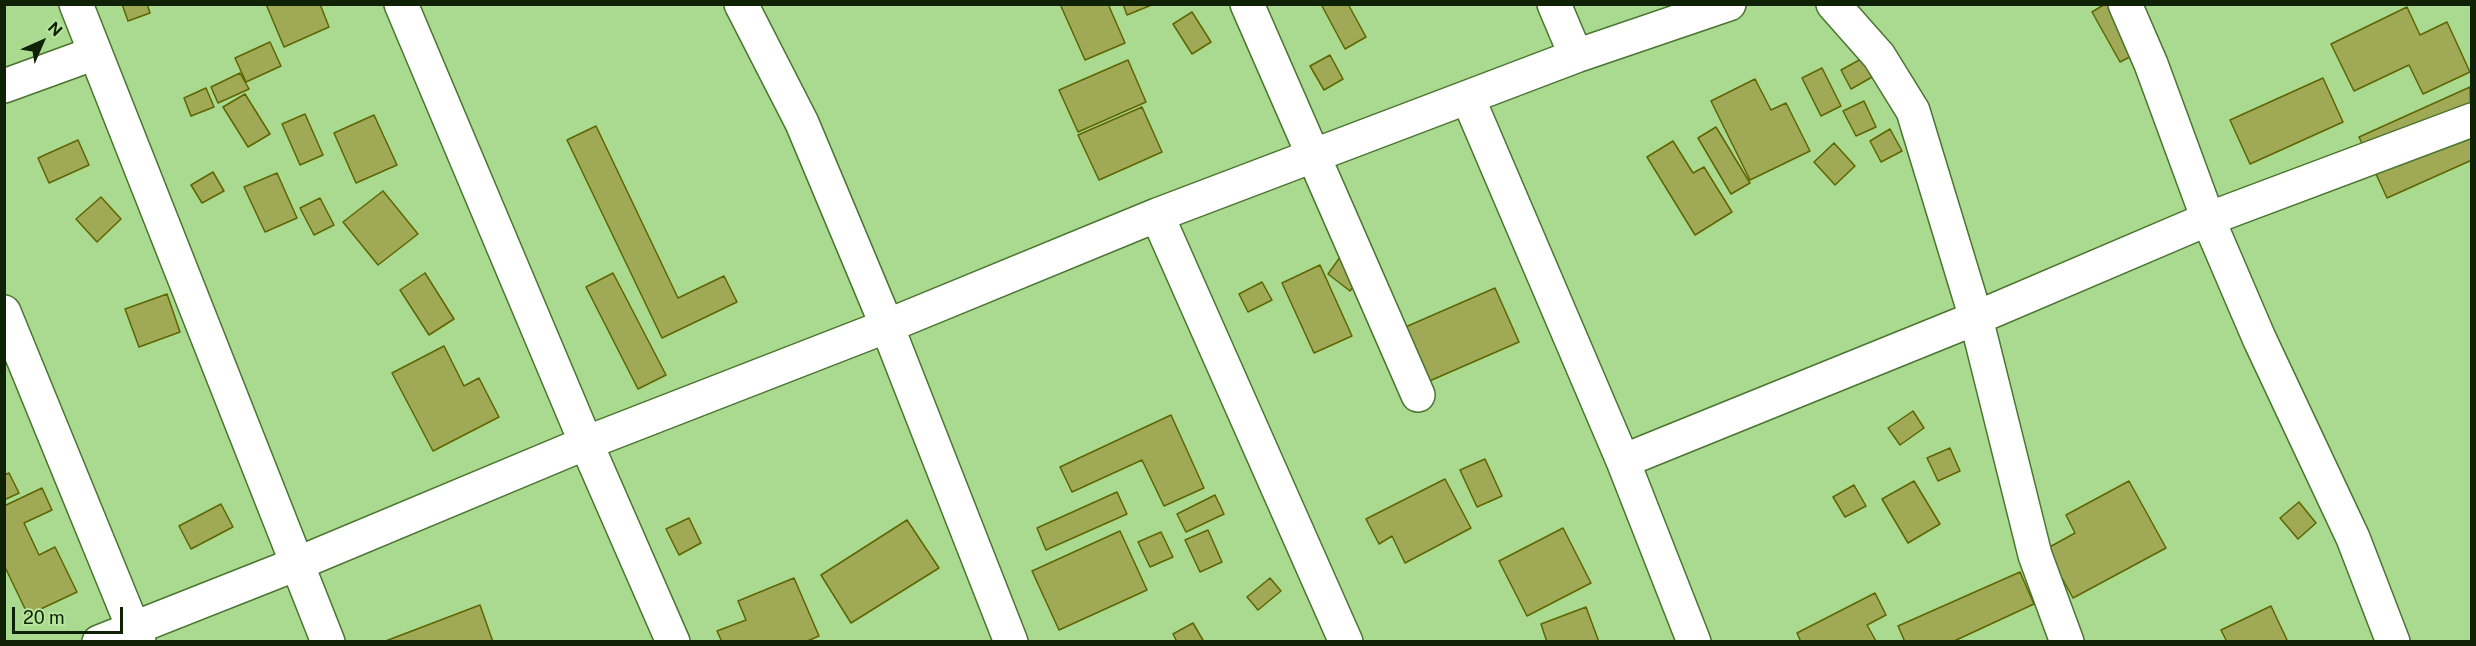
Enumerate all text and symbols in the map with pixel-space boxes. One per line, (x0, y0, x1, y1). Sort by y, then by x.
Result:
north arrow (12, 12, 72, 72)
text: N (44, 18, 66, 40)
scale bar (15, 595, 126, 633)
text: 20 m (23, 607, 65, 628)

